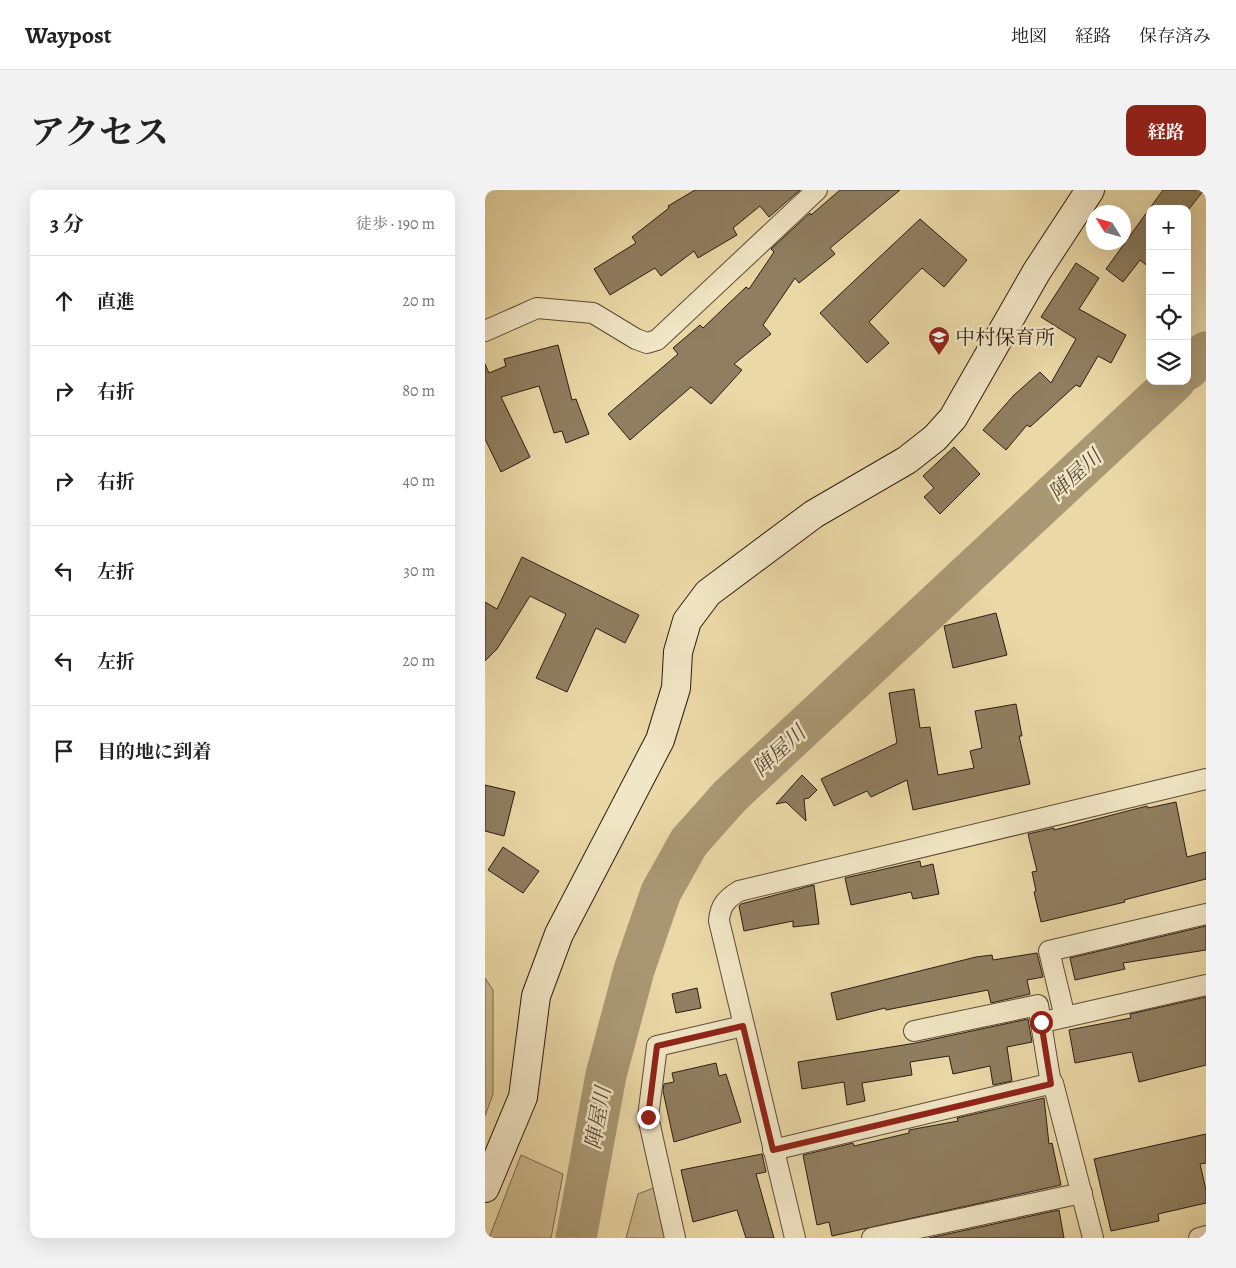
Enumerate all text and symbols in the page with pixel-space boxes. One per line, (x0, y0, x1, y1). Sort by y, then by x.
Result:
text: Waypost (25, 19, 112, 51)
text: 地図 (1011, 24, 1047, 48)
text: 経路 (1075, 24, 1111, 48)
text: 保存済み (1139, 24, 1211, 48)
button: 経路 (1126, 105, 1206, 156)
text: アクセス (30, 108, 169, 156)
north arrow (1086, 205, 1131, 250)
map controls (1146, 205, 1191, 385)
button: + (1146, 205, 1191, 250)
text: 3 分 (50, 210, 84, 238)
text: 徒歩 · 190 m (356, 213, 435, 235)
button: − (1146, 250, 1191, 295)
icon: ahead (50, 287, 78, 315)
text: 直進 (97, 289, 135, 315)
text: 20 m (402, 290, 435, 312)
button: locate (1146, 295, 1191, 340)
place label: 中村保育所 (955, 324, 1055, 351)
school or university icon: 中村保育所 (927, 325, 951, 356)
button: layers (1146, 340, 1191, 385)
icon: right (50, 377, 78, 405)
text: 右折 (97, 379, 135, 405)
text: 80 m (402, 380, 435, 402)
water label: 陣屋川 (1042, 442, 1109, 507)
icon: right (50, 467, 78, 495)
text: 右折 (97, 469, 135, 495)
text: 40 m (403, 470, 435, 492)
icon: left (50, 557, 78, 585)
text: 左折 (97, 559, 135, 585)
text: 30 m (403, 560, 435, 582)
icon: left (50, 647, 78, 675)
text: 左折 (97, 649, 135, 675)
text: 20 m (402, 650, 435, 672)
water label: 陣屋川 (746, 718, 813, 783)
icon: arrive (50, 737, 78, 765)
text: 目的地に到着 (97, 739, 211, 765)
route start (1030, 1011, 1053, 1034)
water label: 陣屋川 (579, 1083, 618, 1151)
route end (637, 1106, 660, 1129)

